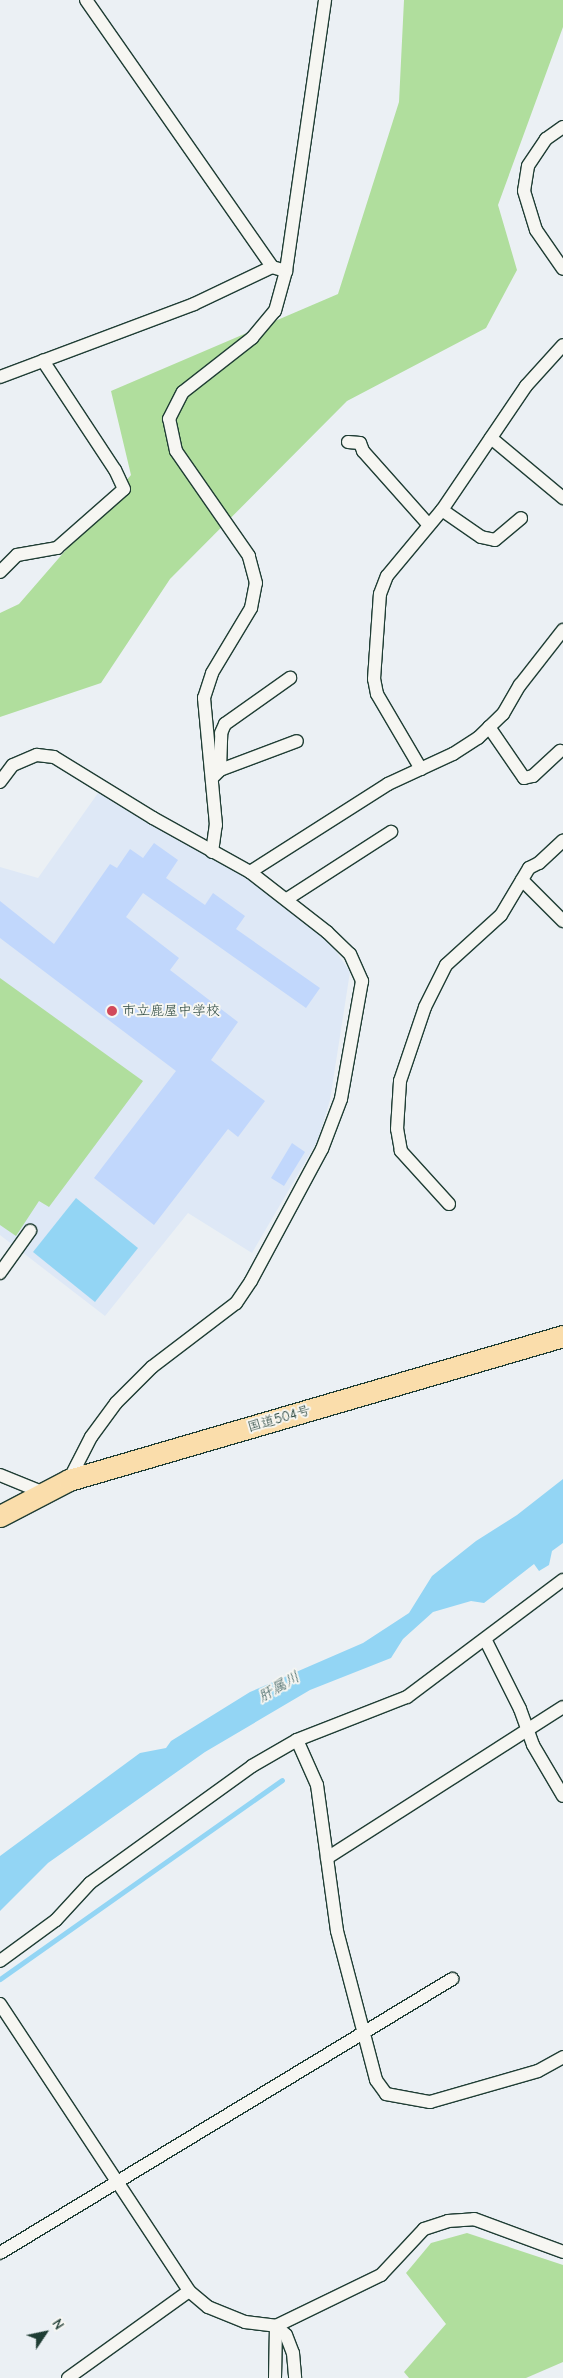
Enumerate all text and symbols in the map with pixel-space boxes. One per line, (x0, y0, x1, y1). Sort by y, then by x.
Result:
place label: 市立鹿屋中学校 (122, 1003, 220, 1019)
marker: 市立鹿屋中学校 (106, 1005, 118, 1017)
street label: 国道504号 (245, 1402, 313, 1436)
water label: 肝属川 (255, 1668, 303, 1706)
north arrow (20, 2308, 70, 2358)
text: N (48, 2316, 67, 2333)

